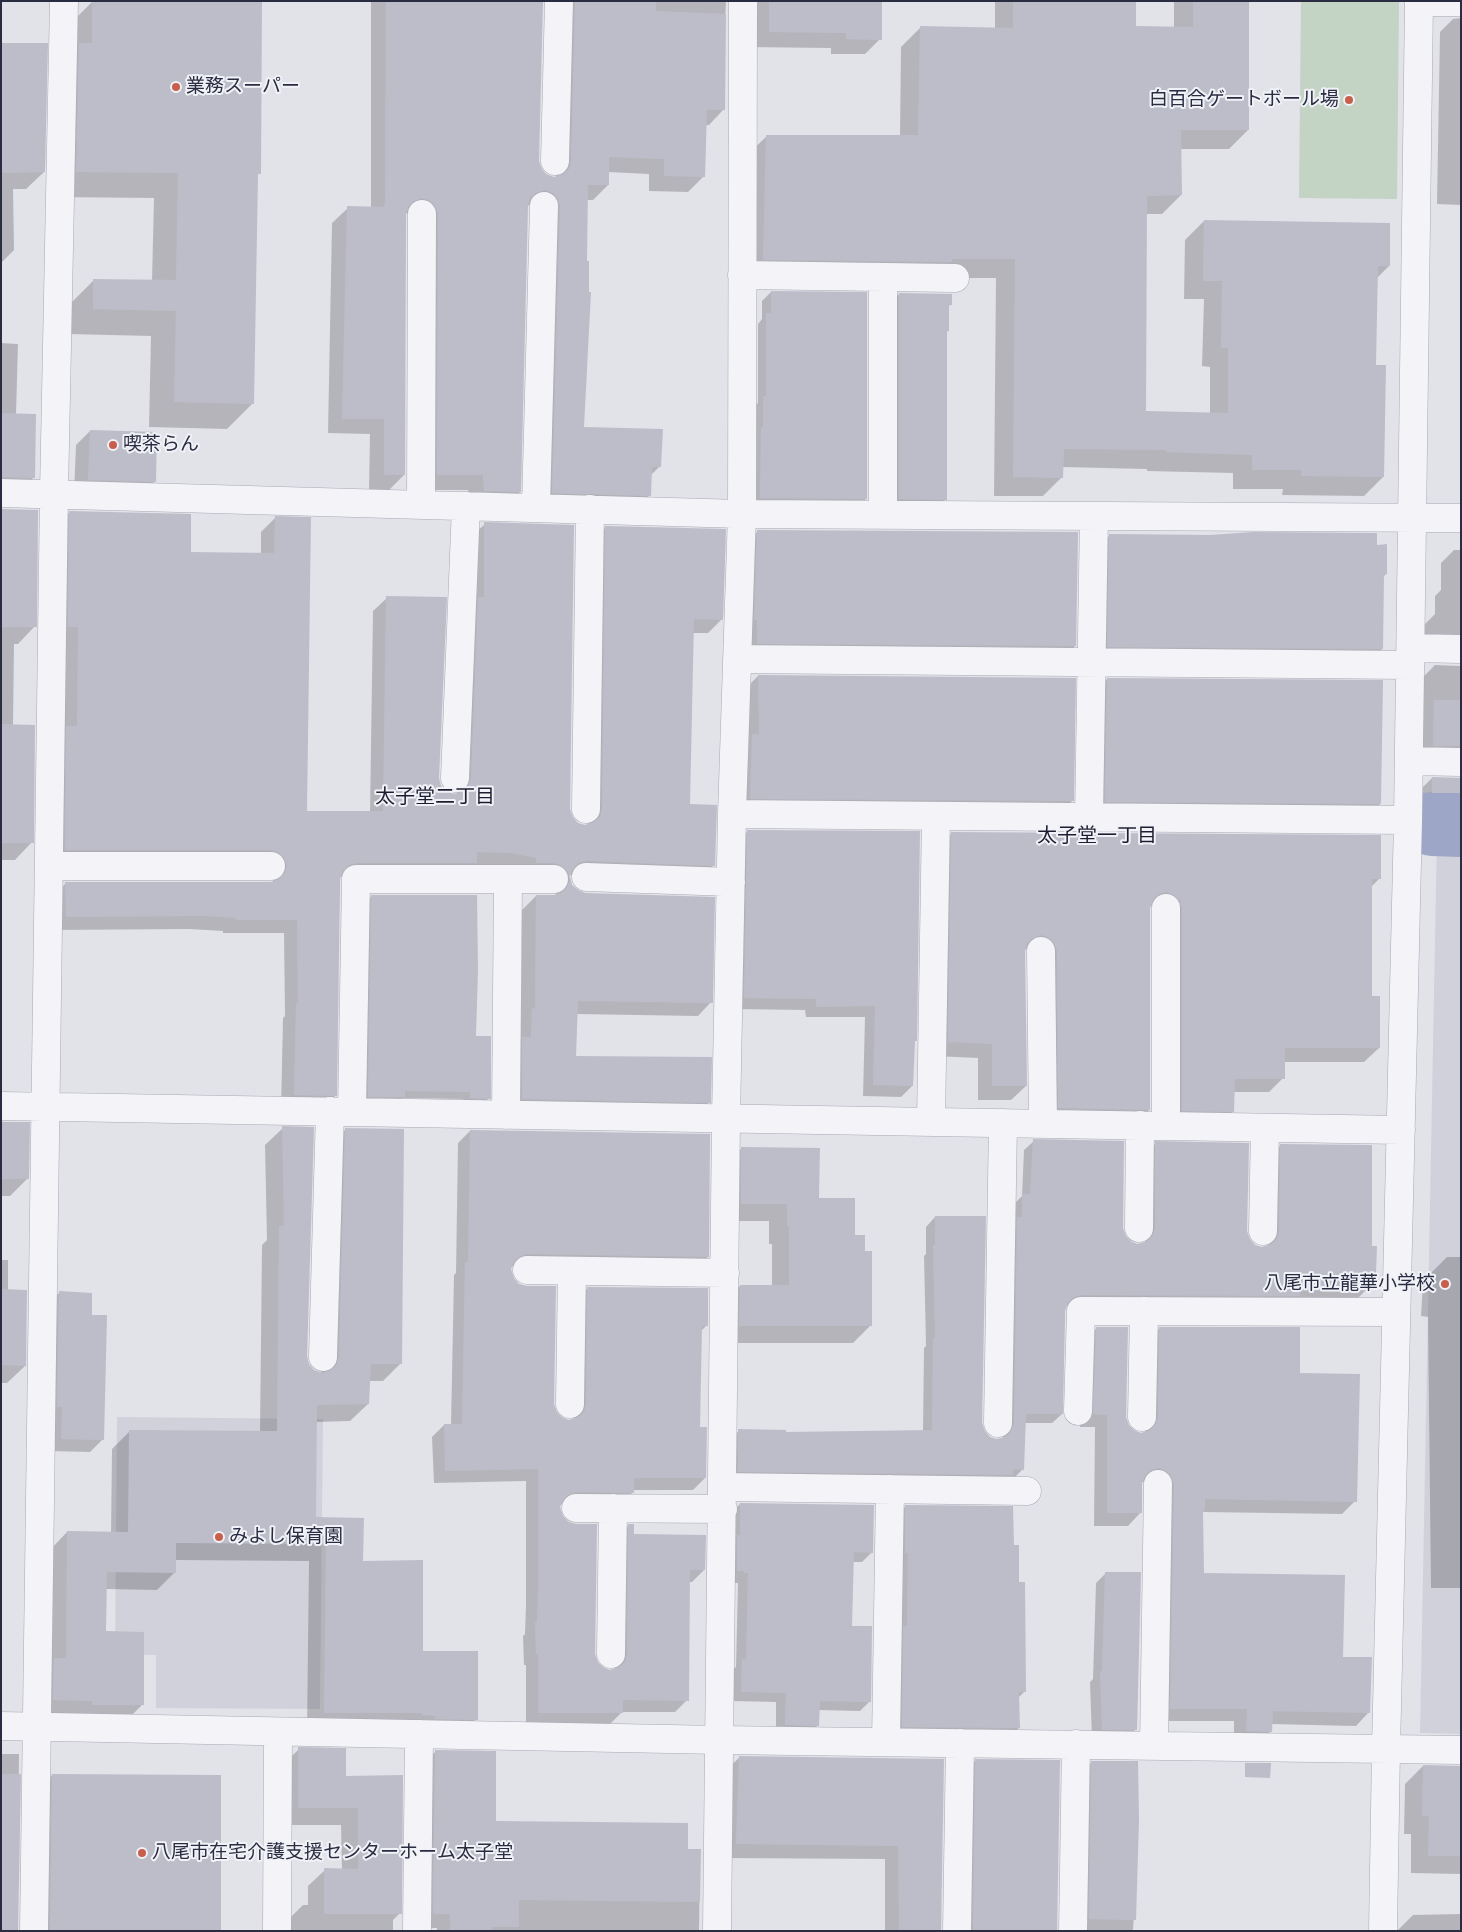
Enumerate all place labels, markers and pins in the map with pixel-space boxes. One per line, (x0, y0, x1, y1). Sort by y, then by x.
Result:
place label: 業務スーパー (186, 76, 300, 98)
marker: 業務スーパー (170, 81, 182, 93)
place label: 白百合ゲートボール場 (1149, 89, 1339, 111)
marker: 白百合ゲートボール場 (1343, 94, 1355, 106)
place label: 喫茶らん (123, 434, 199, 456)
marker: 喫茶らん (107, 439, 119, 451)
place label: 八尾市立龍華小学校 (1264, 1273, 1435, 1295)
marker: 八尾市立龍華小学校 (1439, 1278, 1451, 1290)
place label: みよし保育園 (229, 1526, 343, 1548)
marker: みよし保育園 (213, 1531, 225, 1543)
place label: 八尾市在宅介護支援センターホーム太子堂 (152, 1842, 513, 1864)
marker: 八尾市在宅介護支援センターホーム太子堂 (136, 1847, 148, 1859)

